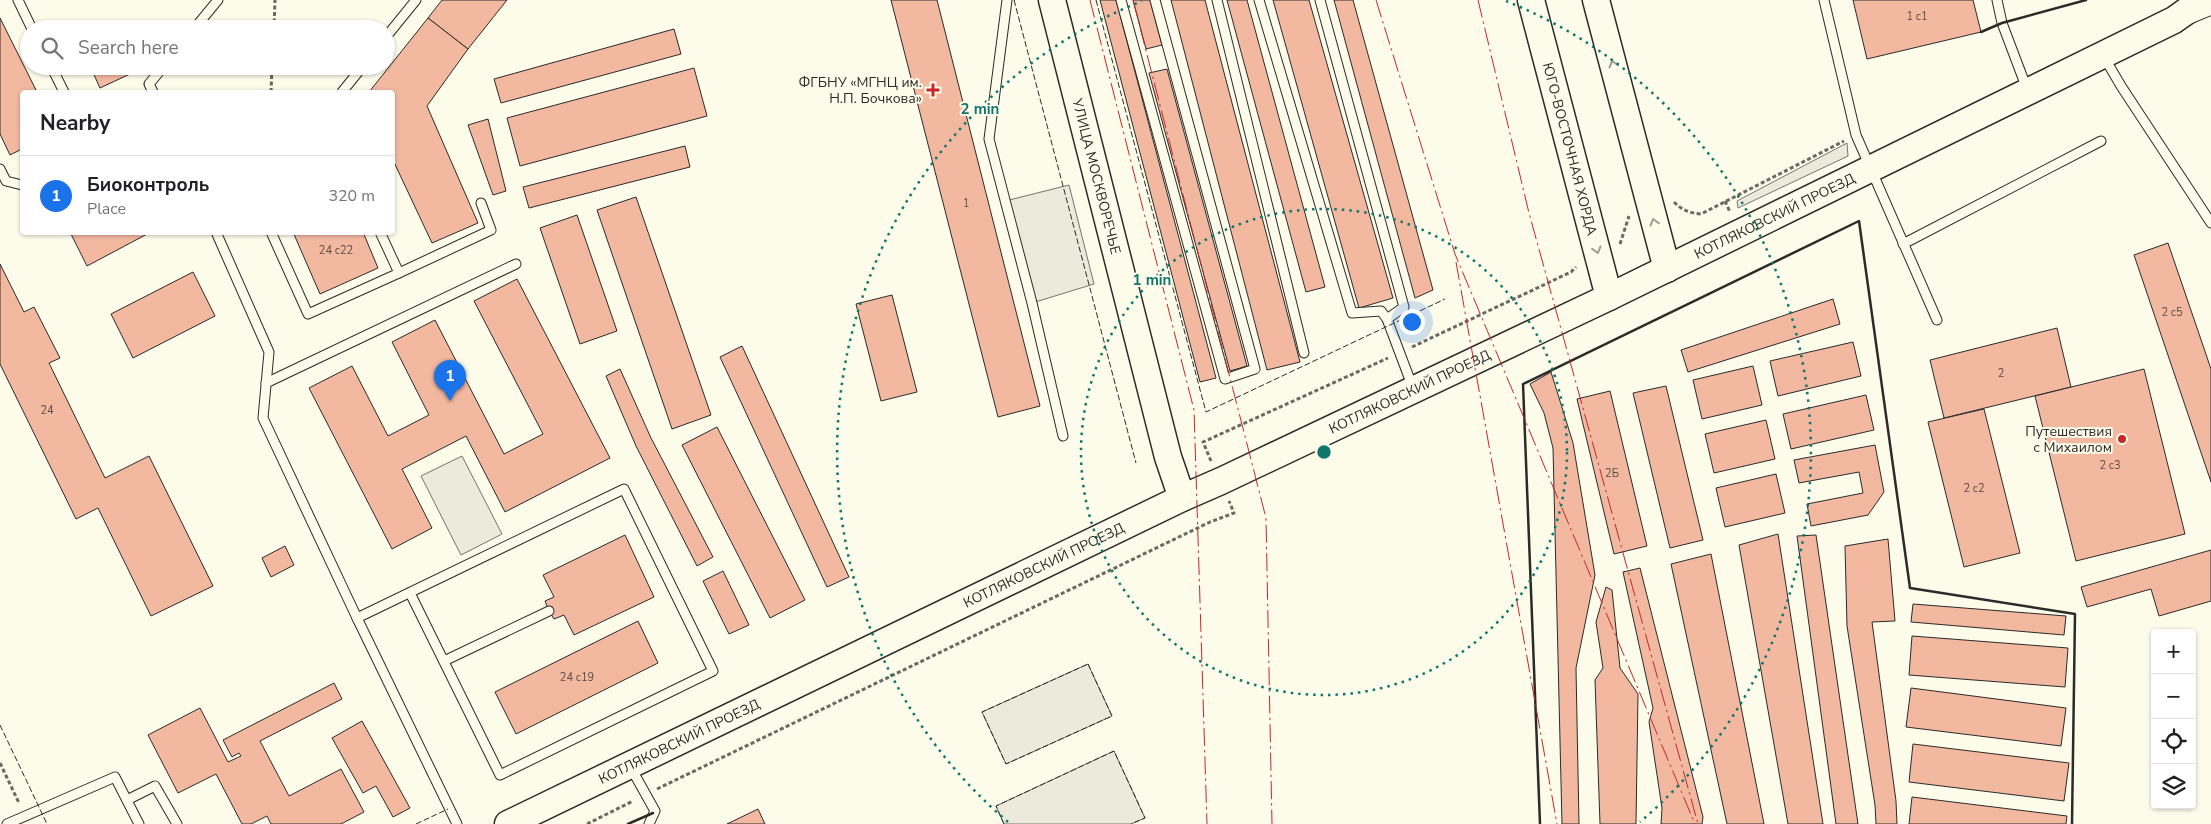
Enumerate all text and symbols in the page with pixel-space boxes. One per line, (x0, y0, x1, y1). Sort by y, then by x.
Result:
house number: 1 с1 (1906, 9, 1928, 24)
search box (20, 20, 395, 75)
icon: search (38, 34, 66, 62)
text: Search here (78, 35, 179, 61)
street label: ЮГО-ВОСТОЧНАЯ ХОРДА (1538, 60, 1602, 238)
one-way arrow (1608, 60, 1619, 69)
place label: ФГБНУ «МГНЦ им. Н.П. Бочкова» (798, 73, 922, 108)
marker: ФГБНУ «МГНЦ им. Н.П. Бочкова» (926, 83, 940, 97)
street label: УЛИЦА МОСКВОРЕЧЬЕ (1068, 96, 1126, 256)
text: 2 min (961, 99, 999, 119)
text: Nearby (40, 109, 110, 137)
street label: КОТЛЯКОВСКИЙ ПРОЕЗД (1691, 168, 1858, 263)
text: Биоконтроль (87, 172, 209, 198)
text: 1 (51, 185, 61, 207)
text: 320 m (328, 185, 375, 207)
house number: 1 (963, 196, 969, 211)
text: Place (87, 198, 126, 220)
one-way arrow (1650, 218, 1660, 226)
house number: 24 с22 (319, 243, 353, 258)
one-way arrow (1591, 246, 1602, 255)
text: 1 min (1133, 270, 1171, 290)
house number: 2 с5 (2161, 305, 2183, 320)
your location (1399, 309, 1425, 335)
street label: КОТЛЯКОВСКИЙ ПРОЕЗД (1326, 345, 1494, 438)
pin: 1 (434, 360, 466, 401)
house number: 2 (1998, 366, 2004, 381)
house number: 24 (40, 403, 54, 418)
place label: Путешествия с Михаилом (2025, 422, 2112, 457)
marker: Путешествия с Михаилом (2116, 433, 2128, 445)
centre of rings (1315, 443, 1333, 461)
house number: 2 с3 (2099, 458, 2121, 473)
house number: 2Б (1605, 466, 1619, 481)
house number: 2 с2 (1963, 481, 1985, 496)
street label: КОТЛЯКОВСКИЙ ПРОЕЗД (960, 518, 1127, 612)
map controls (2151, 629, 2196, 809)
button: + (2151, 629, 2196, 674)
house number: 24 с19 (560, 670, 594, 685)
button: − (2151, 674, 2196, 719)
street label: КОТЛЯКОВСКИЙ ПРОЕЗД (595, 694, 763, 788)
button: locate (2151, 719, 2196, 764)
button: layers (2151, 764, 2196, 809)

